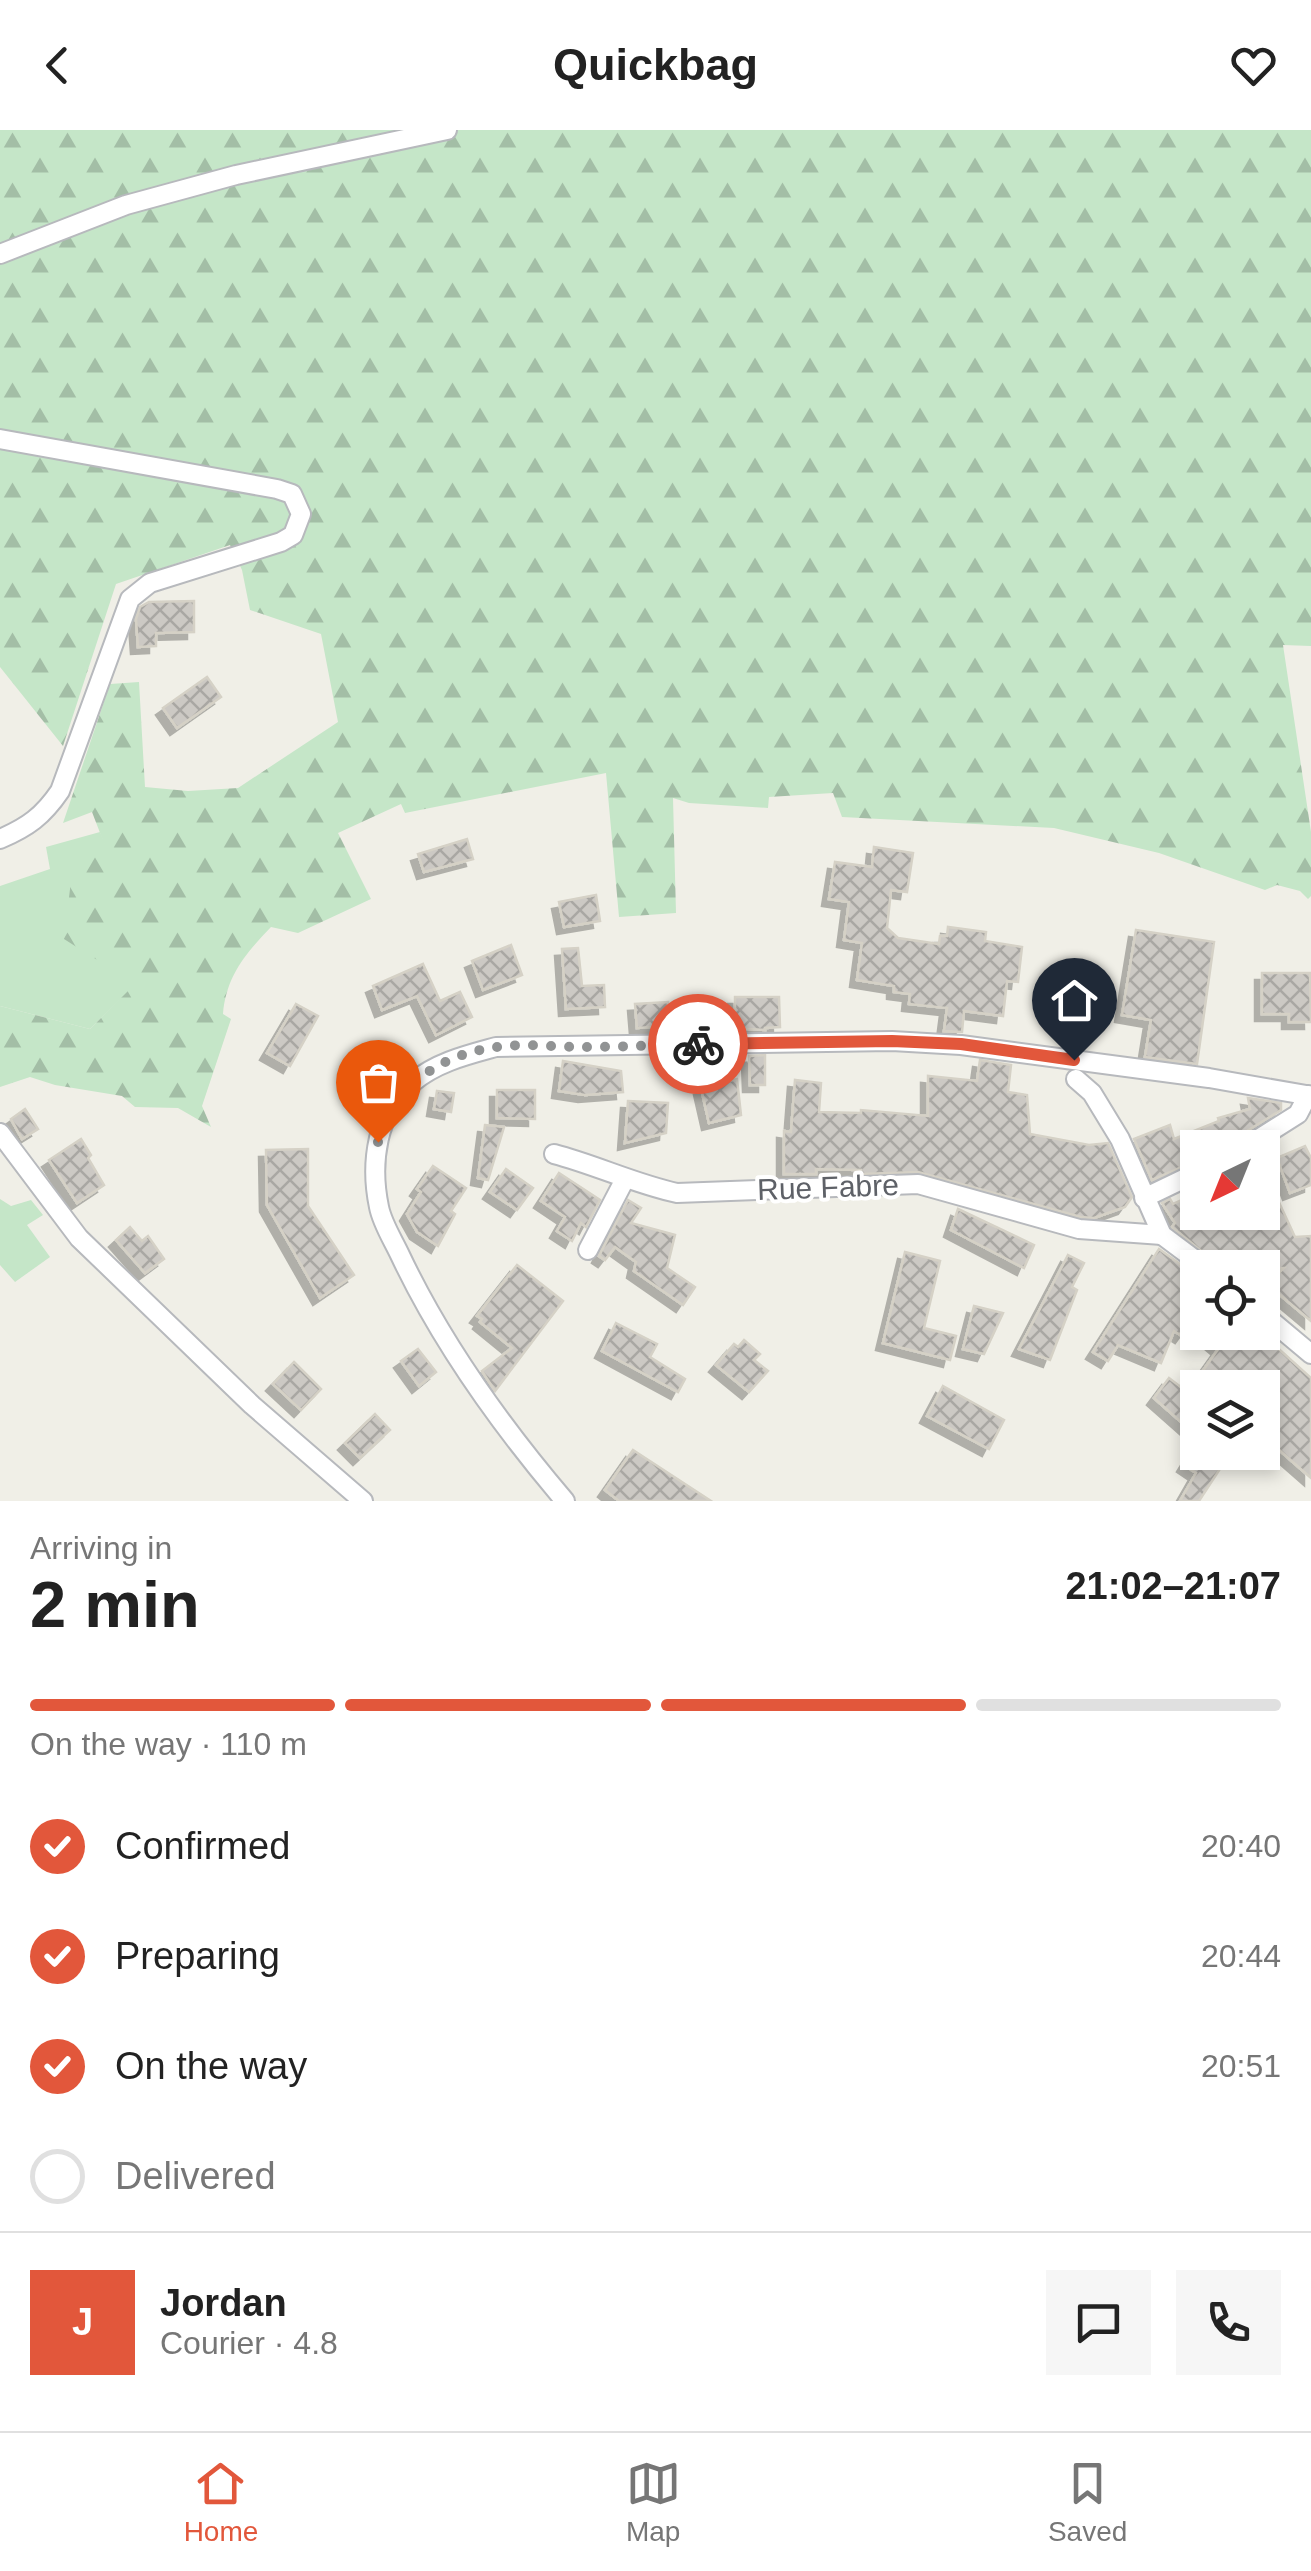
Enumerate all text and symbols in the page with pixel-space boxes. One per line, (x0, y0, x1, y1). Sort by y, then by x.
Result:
icon: back (30, 38, 85, 93)
icon: heart (1226, 38, 1281, 93)
text: Quickbag (553, 39, 758, 90)
pin (1032, 958, 1117, 1061)
icon: home (1047, 973, 1102, 1028)
courier (648, 994, 748, 1094)
icon: bike (671, 1017, 726, 1072)
pin (336, 1040, 421, 1143)
icon: bag (351, 1055, 406, 1110)
north arrow (1180, 1130, 1280, 1230)
map controls (1180, 1130, 1280, 1470)
street label: Rue Fabre (757, 1168, 899, 1206)
button: locate (1180, 1250, 1280, 1350)
button: layers (1180, 1370, 1280, 1470)
text: Arriving in (30, 1530, 172, 1566)
text: 21:02–21:07 (1065, 1565, 1281, 1607)
text: 2 min (30, 1568, 200, 1641)
text: On the way · 110 m (30, 1726, 307, 1762)
icon: check (30, 1819, 85, 1874)
text: Confirmed (115, 1825, 290, 1867)
text: 20:40 (1201, 1828, 1281, 1864)
icon: check (30, 1929, 85, 1984)
text: Preparing (115, 1935, 280, 1977)
text: 20:44 (1201, 1938, 1281, 1974)
icon: check (30, 2039, 85, 2094)
text: On the way (115, 2045, 307, 2087)
text: 20:51 (1201, 2048, 1281, 2084)
text: Delivered (115, 2155, 276, 2197)
button: chat (1046, 2270, 1151, 2375)
button: phone (1176, 2270, 1281, 2375)
text: Jordan (160, 2282, 287, 2324)
text: J (72, 2301, 93, 2343)
text: Courier · 4.8 (160, 2325, 338, 2361)
tab: Home (184, 2456, 258, 2548)
tab: Map (626, 2456, 681, 2548)
tab: Saved (1048, 2456, 1127, 2548)

